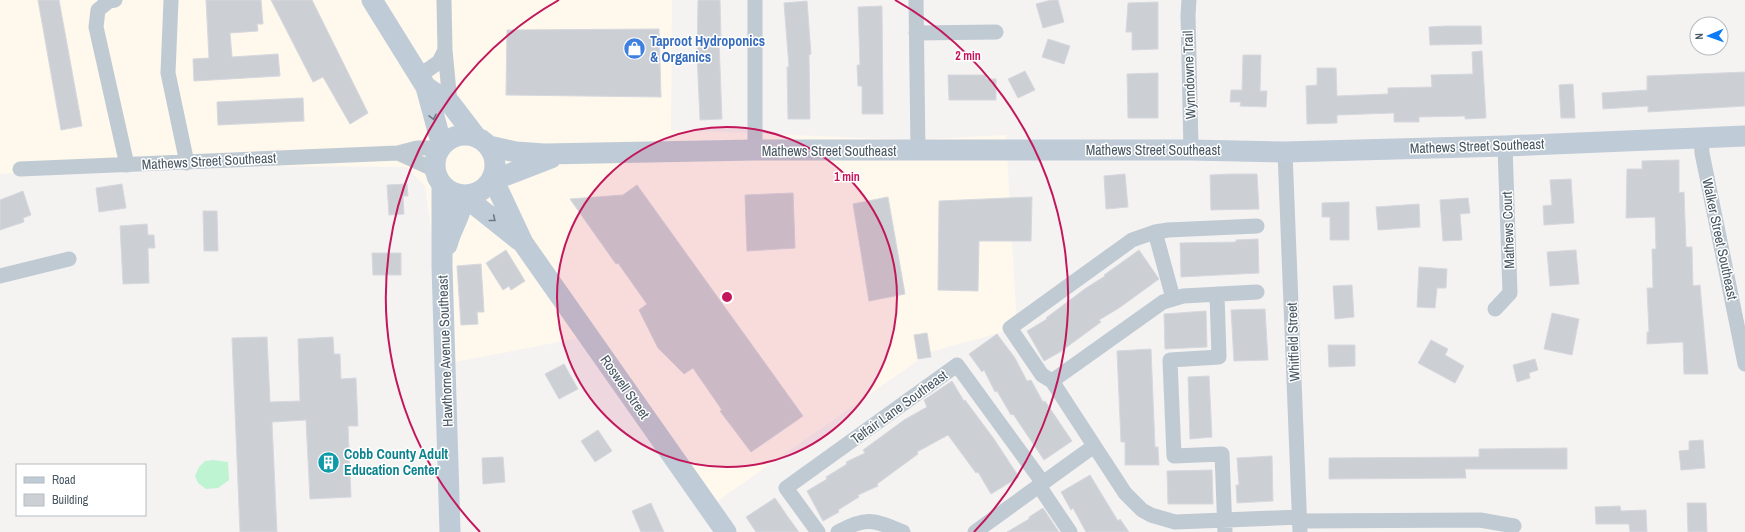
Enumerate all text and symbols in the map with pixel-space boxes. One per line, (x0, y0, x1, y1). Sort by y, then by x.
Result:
north arrow (1689, 16, 1729, 56)
street label: Wynndowne Trail (1178, 30, 1200, 120)
place label: Taproot Hydroponics & Organics (650, 32, 765, 66)
text: N (1692, 33, 1706, 40)
shop icon: Taproot Hydroponics & Organics (621, 36, 647, 62)
text: 2 min (955, 48, 981, 64)
one-way arrow (429, 114, 437, 120)
street label: Mathews Street Southeast (1409, 135, 1545, 157)
street label: Mathews Street Southeast (1086, 141, 1220, 159)
street label: Mathews Street Southeast (762, 142, 896, 160)
street label: Mathews Street Southeast (141, 148, 277, 174)
text: 1 min (834, 169, 860, 185)
street label: Walker Street Southeast (1698, 176, 1742, 302)
street label: Mathews Court (1498, 191, 1518, 269)
one-way arrow (488, 215, 496, 222)
street label: Hawthorne Avenue Southeast (433, 275, 457, 427)
centre of rings (720, 290, 734, 304)
street label: Whitfield Street (1283, 302, 1303, 382)
street label: Roswell Street (596, 352, 654, 422)
street label: Telfair Lane Southeast (847, 366, 951, 448)
place label: Cobb County Adult Education Center (344, 445, 448, 479)
building icon: Cobb County Adult Education Center (316, 449, 342, 475)
legend (16, 464, 146, 516)
text: Road (52, 472, 76, 488)
text: Building (52, 492, 89, 508)

